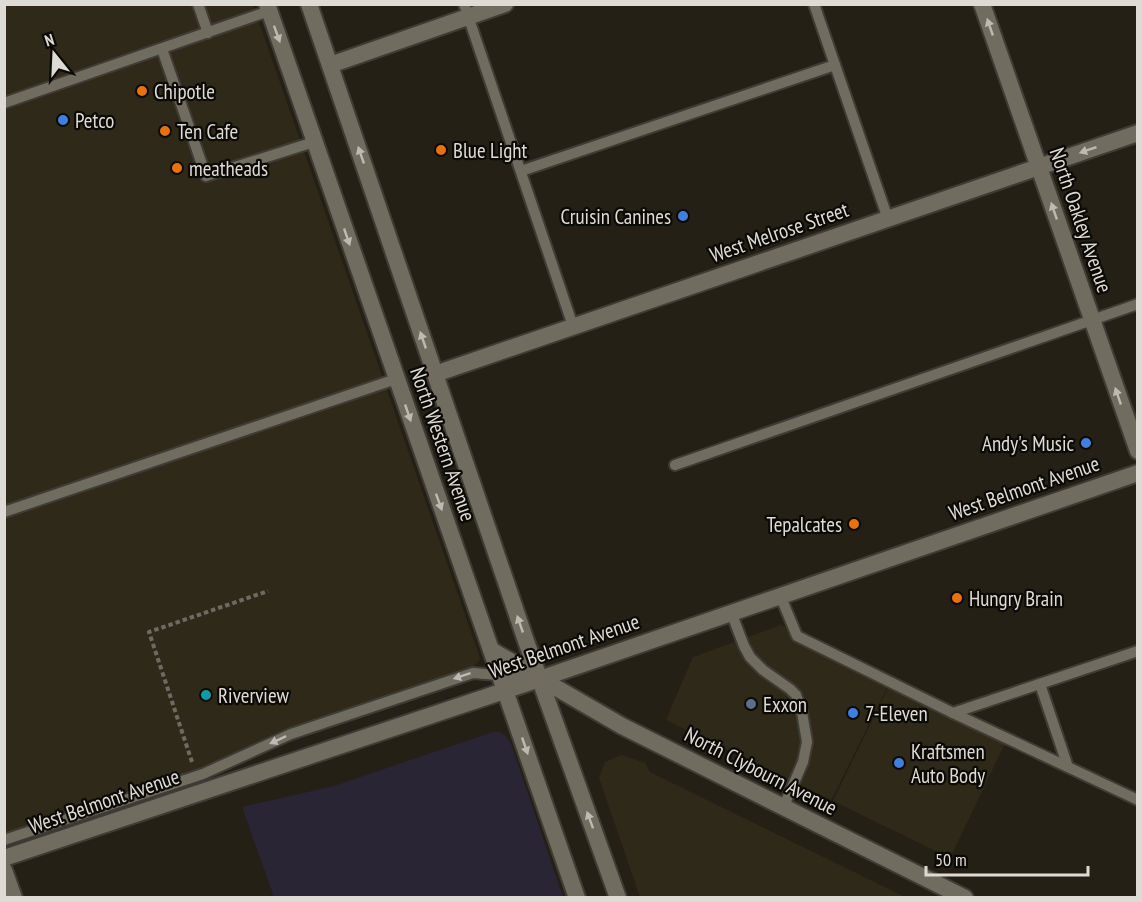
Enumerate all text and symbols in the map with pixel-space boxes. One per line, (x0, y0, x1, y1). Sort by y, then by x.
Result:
one-way arrow (985, 18, 995, 36)
north arrow (24, 24, 84, 84)
one-way arrow (272, 25, 282, 43)
text: N (42, 29, 57, 51)
place label: Chipotle (154, 78, 215, 105)
marker: Chipotle (135, 84, 149, 98)
place label: Petco (75, 107, 114, 134)
marker: Petco (56, 113, 70, 127)
place label: Ten Cafe (177, 118, 238, 145)
marker: Ten Cafe (158, 124, 172, 138)
place label: Blue Light (453, 137, 528, 164)
marker: Blue Light (434, 143, 448, 157)
street label: North Oakley Avenue (1044, 144, 1118, 296)
one-way arrow (1079, 145, 1097, 155)
one-way arrow (355, 146, 365, 164)
place label: meatheads (189, 155, 268, 182)
marker: meatheads (170, 161, 184, 175)
street label: West Melrose Street (706, 196, 852, 268)
one-way arrow (1049, 202, 1059, 220)
place label: Cruisin Canines (560, 203, 671, 230)
marker: Cruisin Canines (676, 209, 690, 223)
one-way arrow (343, 229, 353, 247)
one-way arrow (418, 331, 428, 349)
street label: North Western Avenue (404, 363, 482, 525)
one-way arrow (1113, 386, 1123, 404)
one-way arrow (403, 404, 413, 422)
place label: Andy's Music (982, 430, 1075, 457)
marker: Andy's Music (1079, 436, 1093, 450)
street label: West Belmont Avenue (945, 450, 1103, 526)
one-way arrow (434, 493, 444, 511)
place label: Tepalcates (766, 511, 842, 538)
marker: Tepalcates (847, 517, 861, 531)
place label: Hungry Brain (969, 585, 1063, 612)
marker: Hungry Brain (950, 591, 964, 605)
street label: West Belmont Avenue (485, 608, 643, 684)
one-way arrow (515, 615, 525, 633)
one-way arrow (453, 672, 471, 681)
place label: Riverview (218, 682, 289, 709)
marker: Riverview (199, 688, 213, 702)
place label: Exxon (763, 691, 807, 718)
marker: Exxon (744, 697, 758, 711)
place label: 7-Eleven (865, 700, 928, 727)
marker: 7-Eleven (846, 706, 860, 720)
street label: North Clybourn Avenue (680, 721, 842, 821)
one-way arrow (269, 735, 286, 744)
one-way arrow (521, 737, 531, 755)
place label: Kraftsmen Auto Body (911, 738, 985, 789)
marker: Kraftsmen Auto Body (892, 756, 906, 770)
street label: West Belmont Avenue (25, 763, 183, 839)
one-way arrow (584, 811, 594, 829)
scale bar (926, 839, 1088, 877)
text: 50 m (935, 848, 967, 871)

